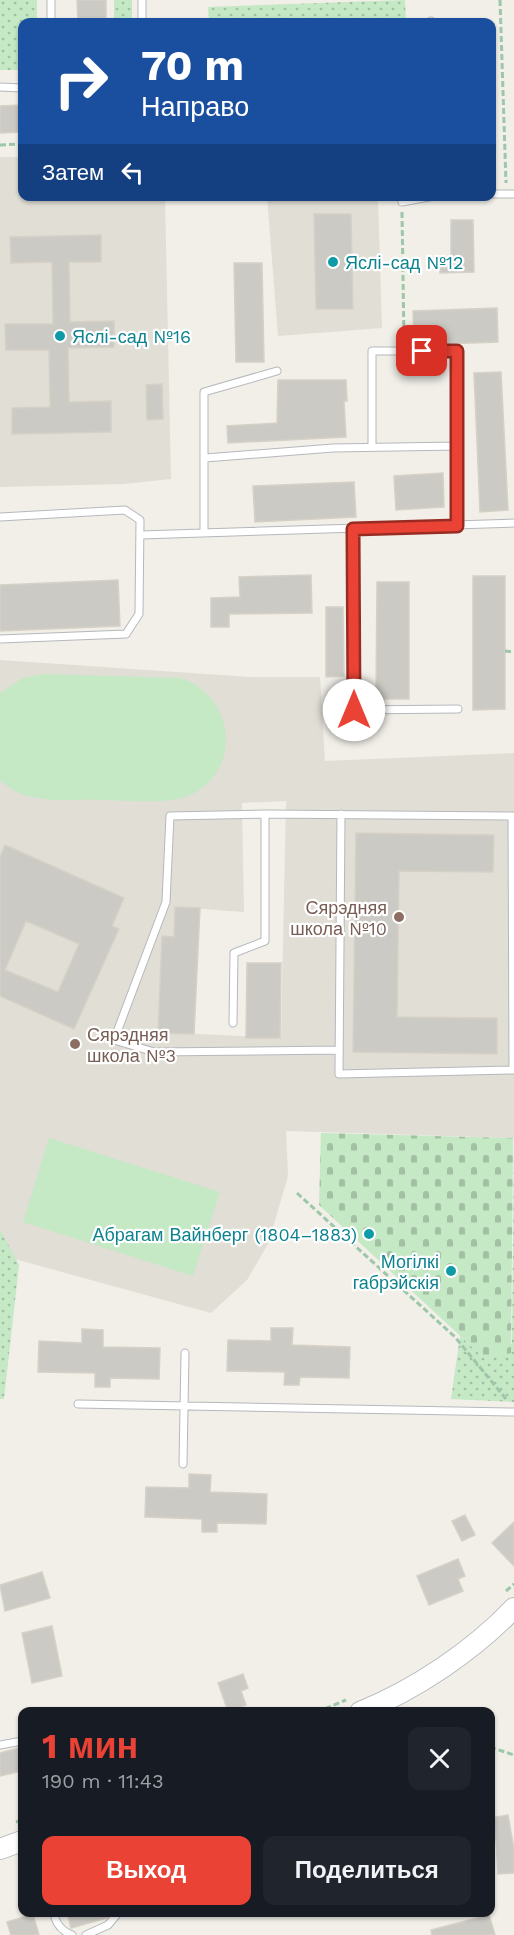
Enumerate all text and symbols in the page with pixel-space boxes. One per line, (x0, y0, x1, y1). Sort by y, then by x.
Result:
text: 70 m (141, 41, 244, 90)
icon: right (42, 42, 120, 120)
text: Направо (141, 91, 249, 123)
icon: left (116, 156, 149, 189)
text: Затем (42, 160, 104, 185)
place label: Яслі-сад №12 (345, 252, 464, 273)
marker: Яслі-сад №12 (326, 255, 340, 269)
pin (396, 325, 447, 376)
place label: Яслі-сад №16 (72, 326, 191, 347)
marker: Яслі-сад №16 (53, 329, 67, 343)
icon: arrive (405, 334, 438, 367)
position arrow (322, 678, 386, 742)
place label: Сярэдняя школа №10 (290, 897, 387, 939)
marker: Сярэдняя школа №10 (392, 910, 406, 924)
place label: Сярэдняя школа №3 (87, 1024, 176, 1066)
marker: Сярэдняя школа №3 (68, 1037, 82, 1051)
place label: Абрагам Вайнберг (1804–1883) (93, 1224, 357, 1245)
marker: Абрагам Вайнберг (1804–1883) (362, 1227, 376, 1241)
place label: Могілкі габрэйскія (353, 1251, 439, 1293)
marker: Могілкі габрэйскія (444, 1264, 458, 1278)
text: 1 мин (42, 1725, 138, 1767)
button: close (408, 1727, 471, 1790)
text: 190 m · 11:43 (42, 1769, 164, 1793)
button: Выход (42, 1836, 251, 1905)
button: Поделиться (263, 1836, 471, 1905)

